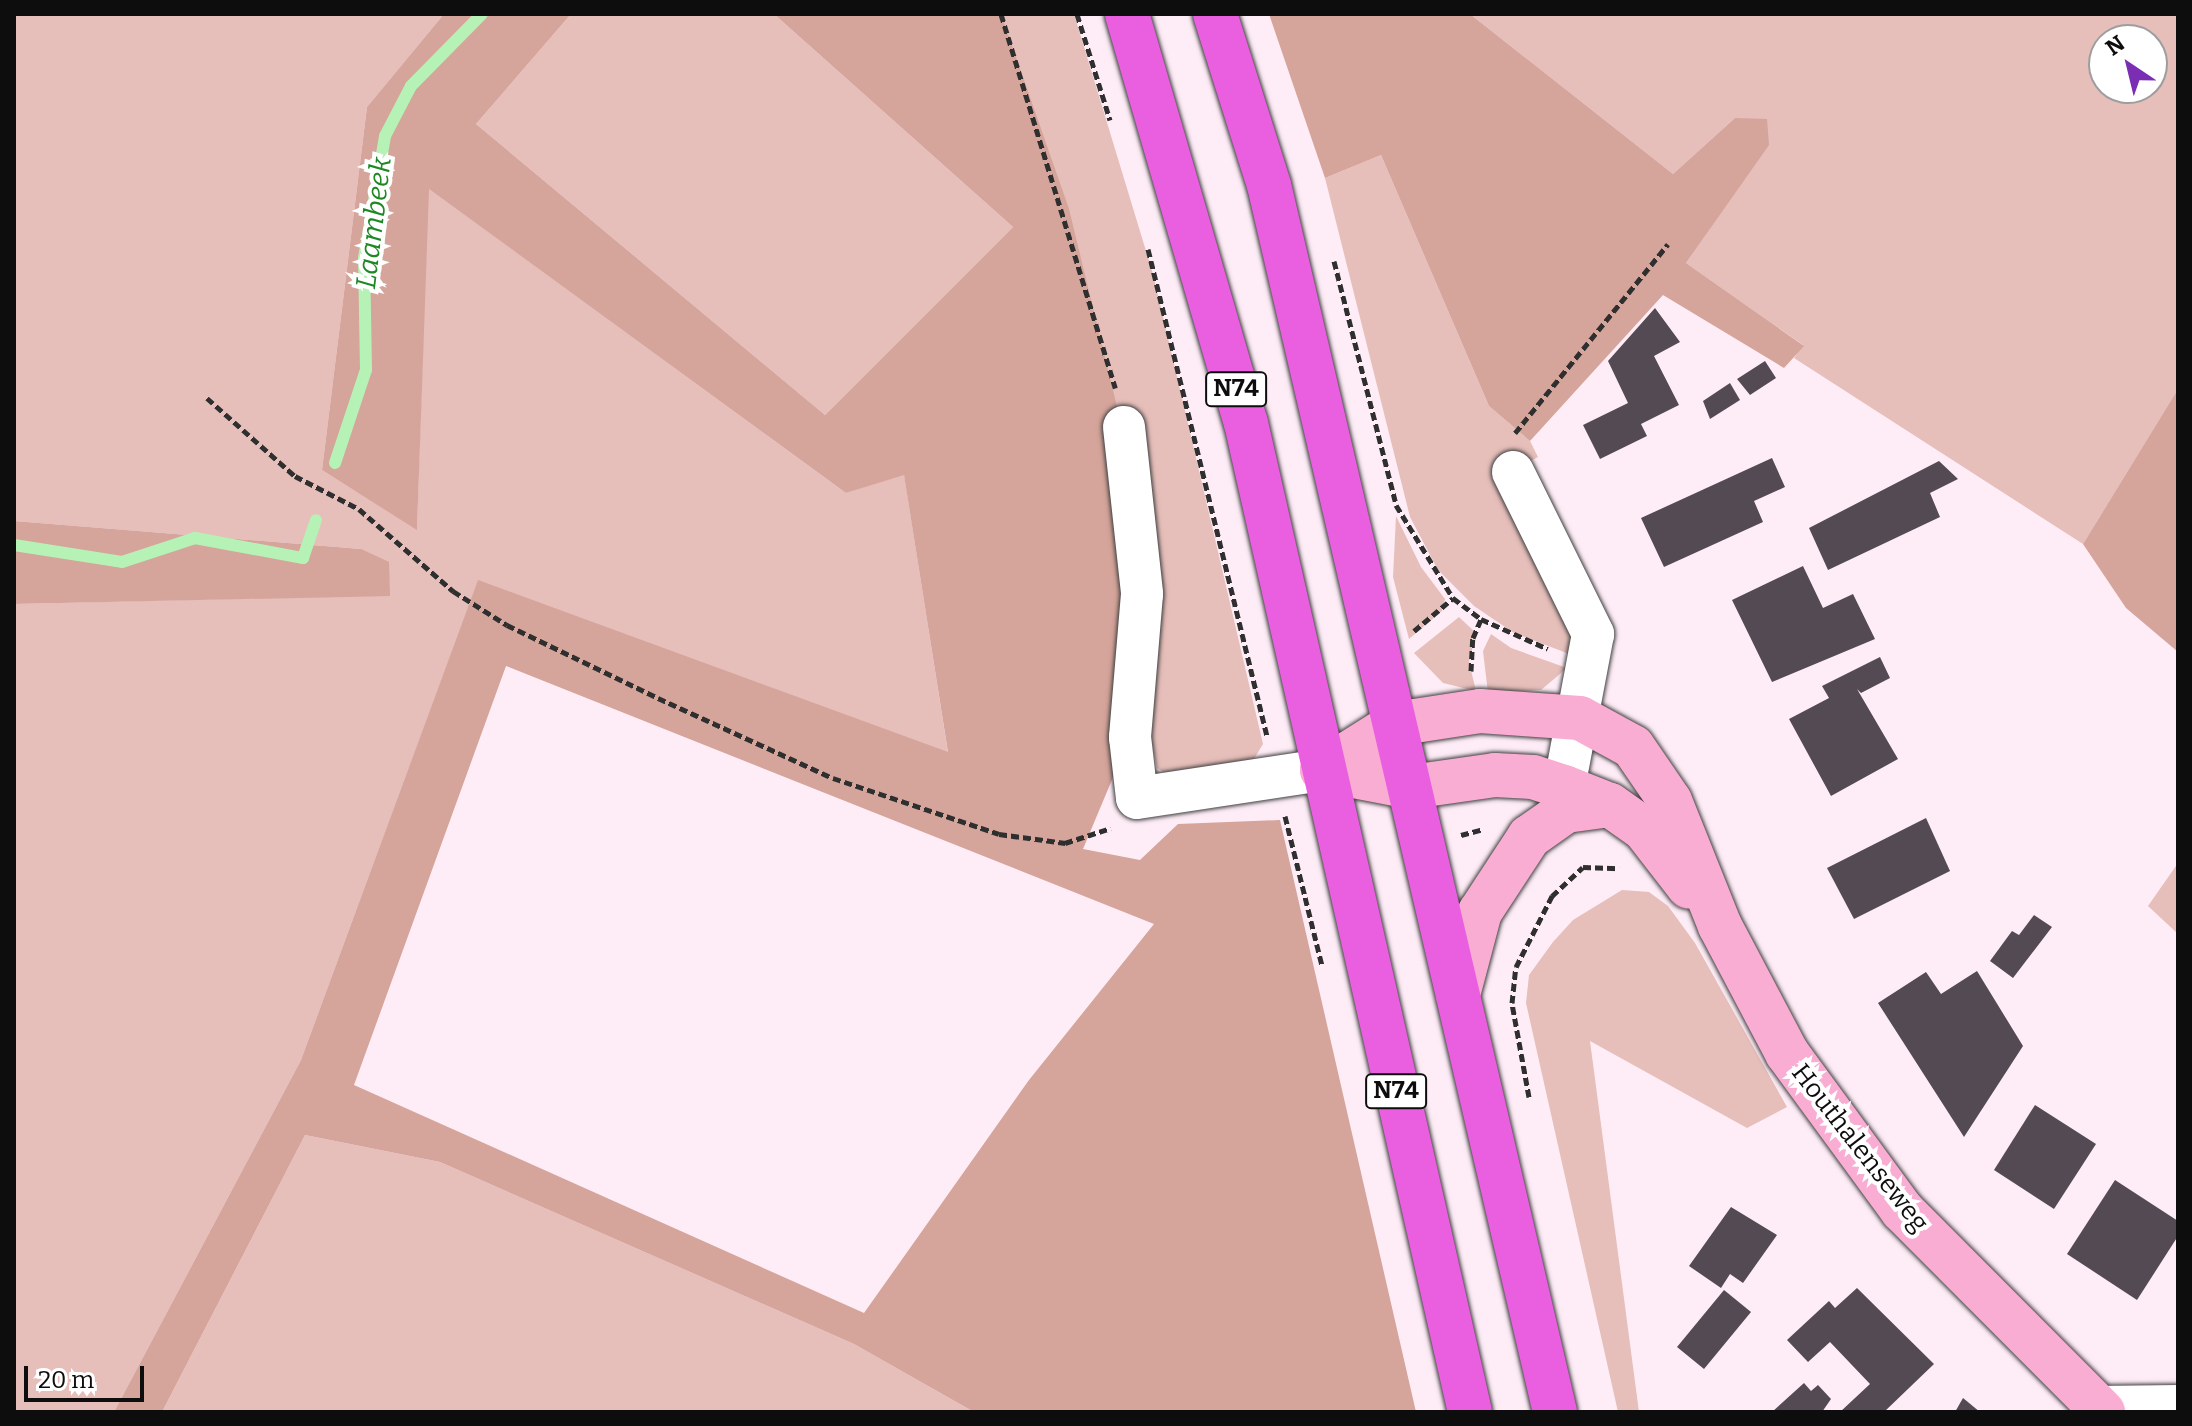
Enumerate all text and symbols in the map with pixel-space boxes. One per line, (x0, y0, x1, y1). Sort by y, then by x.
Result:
north arrow (2088, 24, 2168, 104)
text: N (2100, 30, 2130, 62)
water label: Laambeek (349, 155, 399, 291)
road number: N74 (1204, 369, 1268, 409)
street label: Houthalenseweg (1785, 1058, 1935, 1238)
road number: N74 (1364, 1071, 1428, 1111)
scale bar (28, 1350, 148, 1400)
text: 20 m (38, 1366, 94, 1394)

